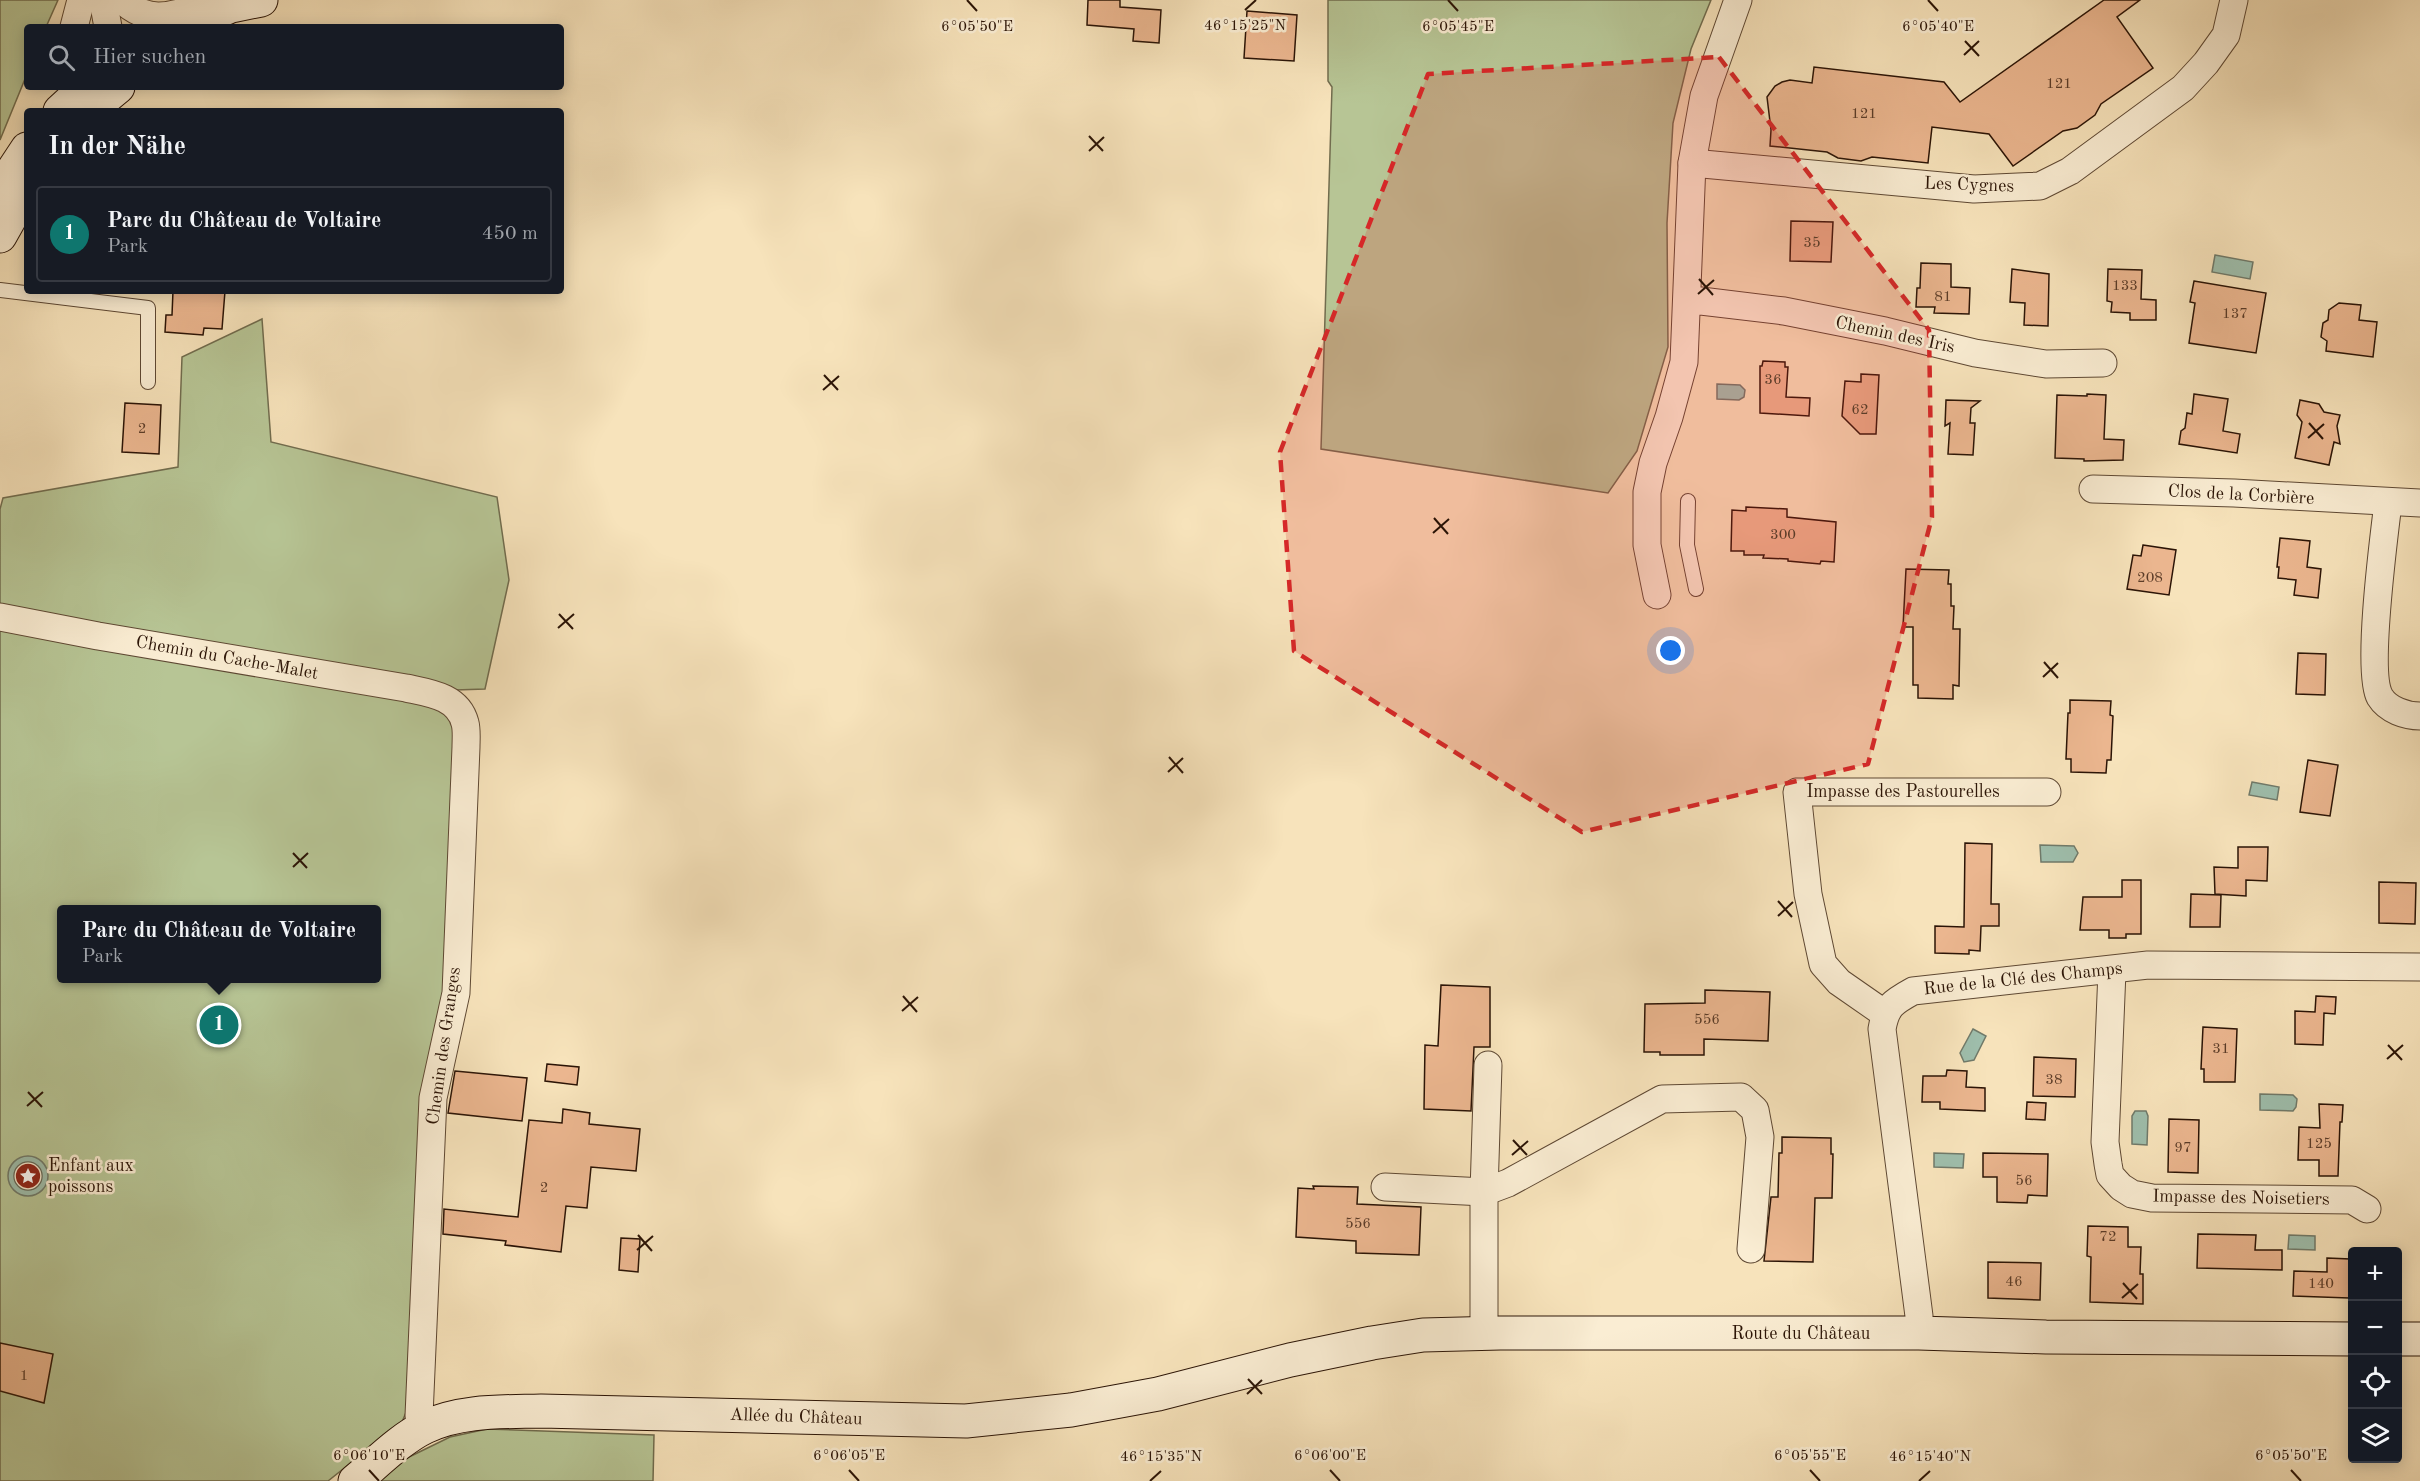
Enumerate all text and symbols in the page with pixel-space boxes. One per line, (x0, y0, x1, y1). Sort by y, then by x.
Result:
text: 46°15'25"N (1204, 19, 1286, 34)
text: 6°05'50"E (941, 20, 1013, 35)
text: 6°05'45"E (1422, 20, 1494, 35)
text: 6°05'40"E (1902, 20, 1974, 35)
search box (24, 24, 564, 90)
icon: search (45, 41, 78, 74)
text: Hier suchen (93, 46, 206, 68)
house number: 121 (2046, 77, 2072, 92)
house number: 121 (1851, 107, 1877, 122)
text: In der Nähe (48, 134, 186, 160)
street label: Les Cygnes (1924, 174, 2015, 196)
text: Parc du Château de Voltaire (107, 210, 381, 232)
text: 1 (64, 224, 75, 244)
text: 450 m (482, 224, 538, 244)
house number: 35 (1803, 236, 1821, 251)
text: Park (107, 237, 148, 257)
house number: 133 (2112, 279, 2138, 294)
house number: 81 (1934, 290, 1952, 305)
house number: 137 (2222, 307, 2248, 322)
street label: Chemin des Iris (1834, 314, 1957, 356)
house number: 36 (1764, 373, 1782, 388)
house number: 62 (1851, 403, 1869, 418)
house number: 2 (138, 422, 146, 437)
street label: Clos de la Corbière (2167, 482, 2315, 508)
house number: 300 (1770, 528, 1796, 543)
house number: 208 (2137, 571, 2163, 586)
street label: Chemin du Cache-Malet (134, 633, 320, 683)
your location (1656, 636, 1685, 665)
street label: Impasse des Pastourelles (1806, 783, 2000, 801)
popup (57, 905, 381, 983)
text: Parc du Château de Voltaire (82, 920, 356, 942)
text: Park (82, 947, 123, 967)
street label: Rue de la Clé des Champs (1922, 960, 2124, 998)
street label: Chemin des Granges (424, 966, 464, 1126)
pin: 1 (200, 1002, 238, 1048)
house number: 556 (1694, 1013, 1720, 1028)
house number: 31 (2212, 1042, 2230, 1057)
house number: 38 (2045, 1073, 2063, 1088)
house number: 125 (2306, 1137, 2332, 1152)
house number: 97 (2174, 1141, 2192, 1156)
place label: Enfant aux poissons (48, 1157, 134, 1196)
place icon: Enfant aux poissons (13, 1161, 43, 1191)
house number: 56 (2015, 1174, 2033, 1189)
house number: 2 (540, 1181, 548, 1196)
street label: Impasse des Noisetiers (2152, 1187, 2330, 1209)
house number: 556 (1345, 1217, 1371, 1232)
house number: 72 (2099, 1230, 2117, 1245)
map controls (2348, 1247, 2402, 1463)
button: + (2348, 1247, 2402, 1301)
house number: 46 (2005, 1275, 2023, 1290)
house number: 140 (2308, 1277, 2334, 1292)
button: − (2348, 1301, 2402, 1355)
street label: Route du Château (1732, 1325, 1871, 1343)
button: locate (2348, 1355, 2402, 1409)
house number: 1 (20, 1369, 28, 1384)
street label: Allée du Château (729, 1406, 863, 1428)
button: layers (2348, 1409, 2402, 1463)
text: 6°06'10"E (333, 1449, 405, 1464)
text: 6°06'05"E (813, 1449, 885, 1464)
text: 6°06'00"E (1294, 1449, 1366, 1464)
text: 6°05'55"E (1774, 1449, 1846, 1464)
text: 6°05'50"E (2255, 1449, 2327, 1464)
text: 46°15'35"N (1120, 1450, 1202, 1465)
text: 46°15'40"N (1889, 1450, 1971, 1465)

